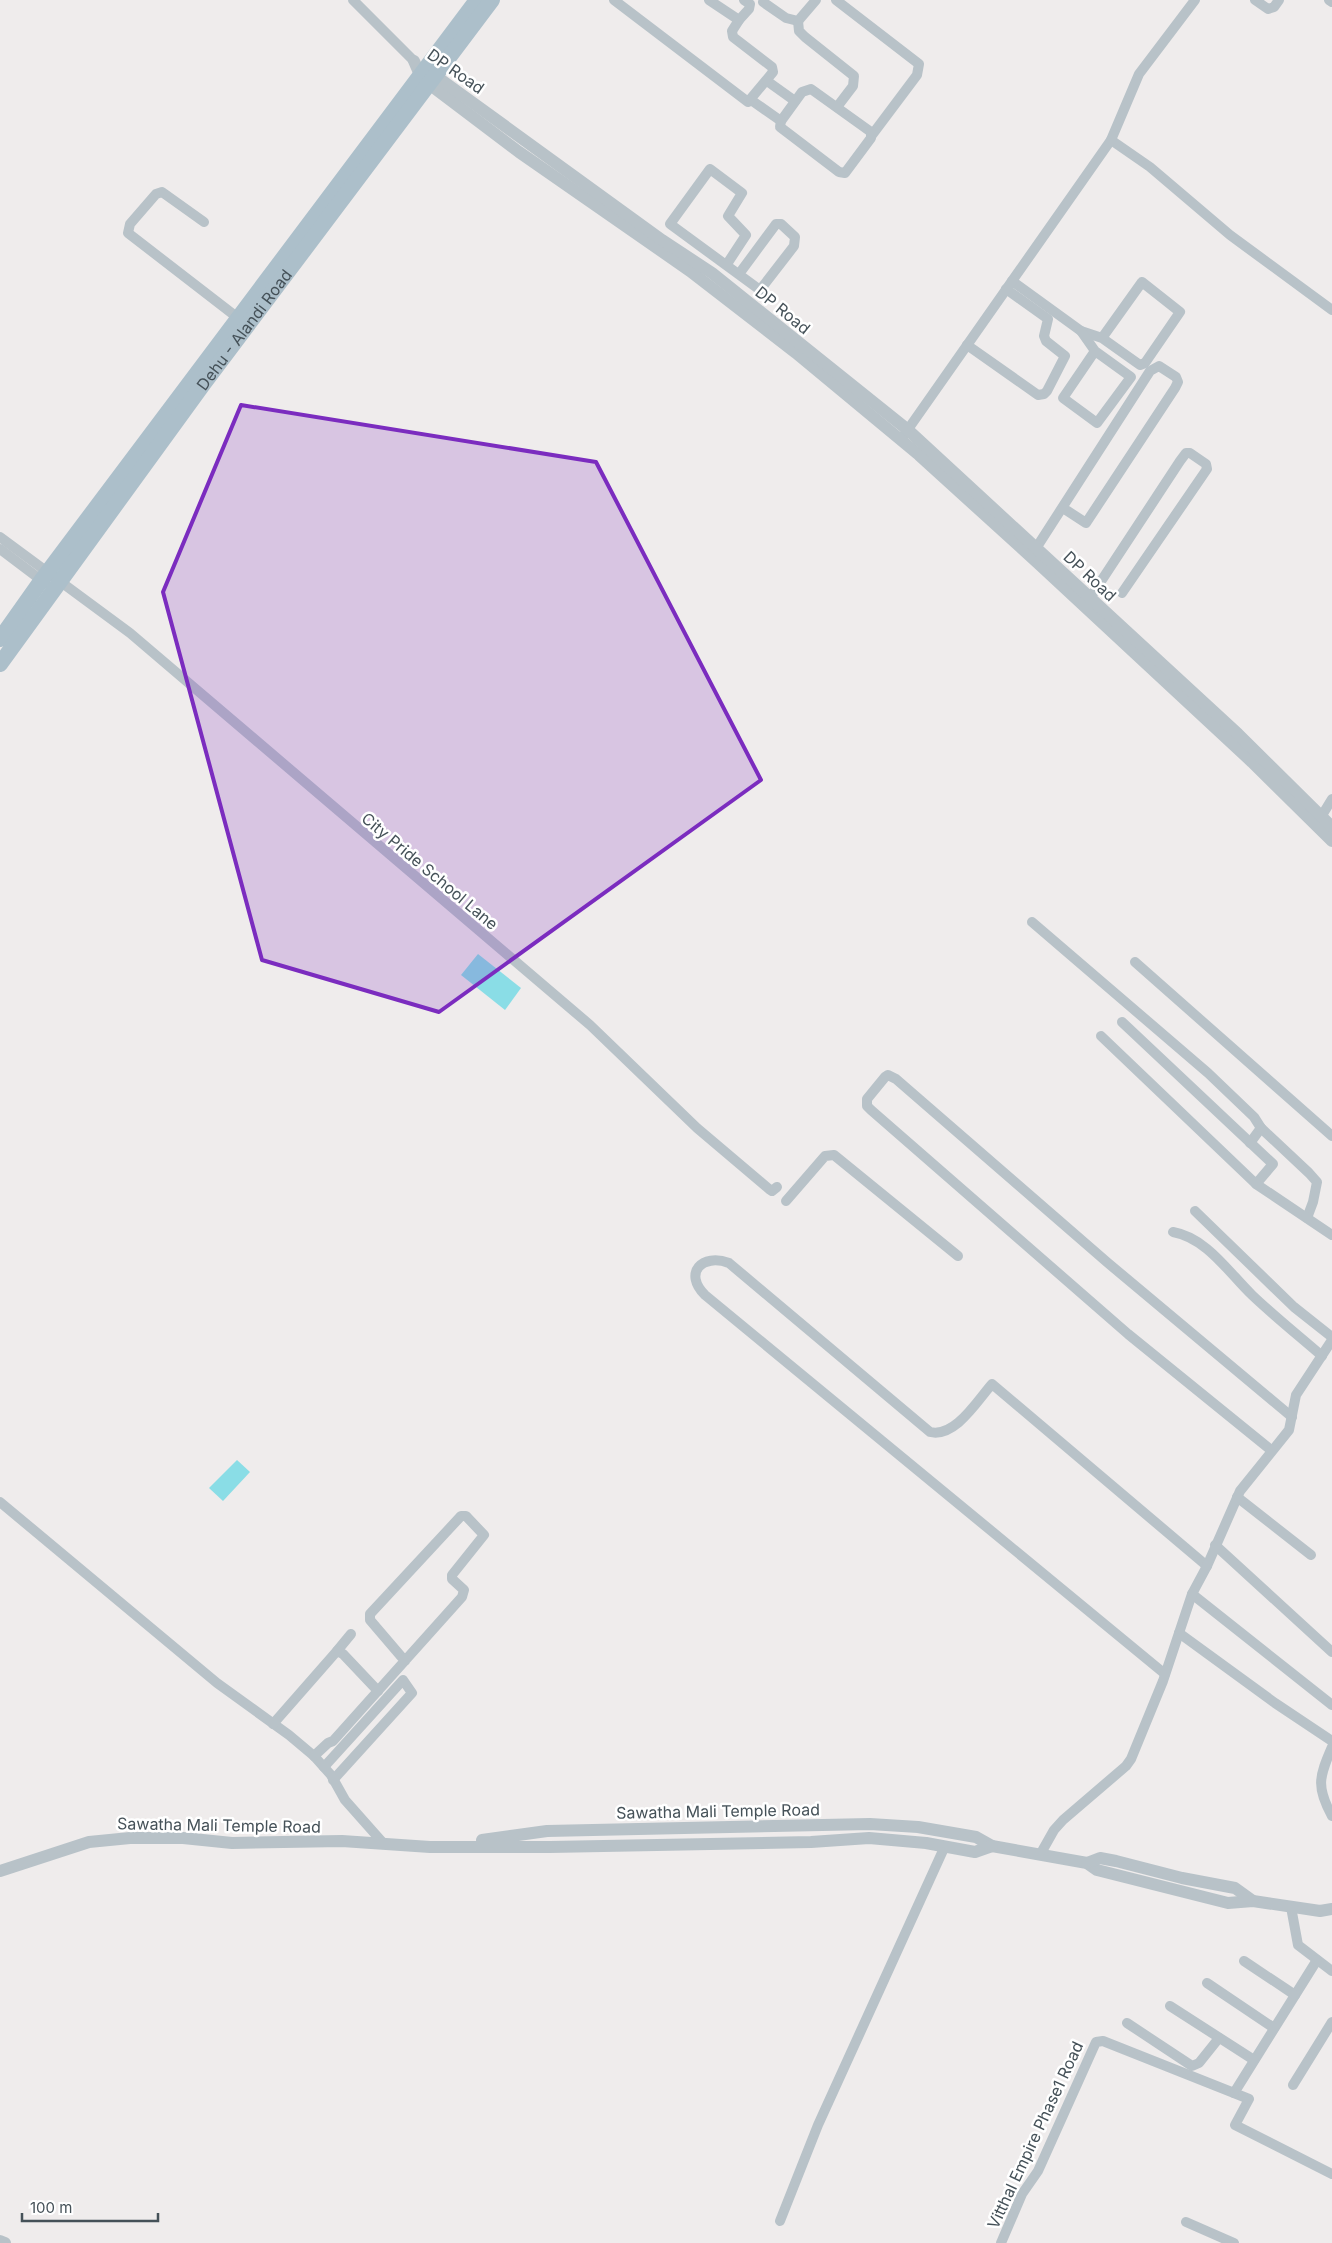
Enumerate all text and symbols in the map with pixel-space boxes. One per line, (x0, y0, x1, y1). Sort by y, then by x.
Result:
street label: DP Road (424, 44, 488, 98)
street label: Dehu - Alandi Road (192, 265, 296, 394)
street label: DP Road (752, 282, 814, 338)
street label: DP Road (1059, 547, 1121, 605)
street label: City Pride School Lane (358, 808, 502, 934)
street label: Sawatha Mali Temple Road (616, 1799, 820, 1823)
street label: Sawatha Mali Temple Road (117, 1813, 321, 1837)
street label: Vitthal Empire Phase1 Road (983, 2038, 1087, 2232)
scale bar (22, 2190, 159, 2222)
text: 100 m (30, 2198, 72, 2217)

